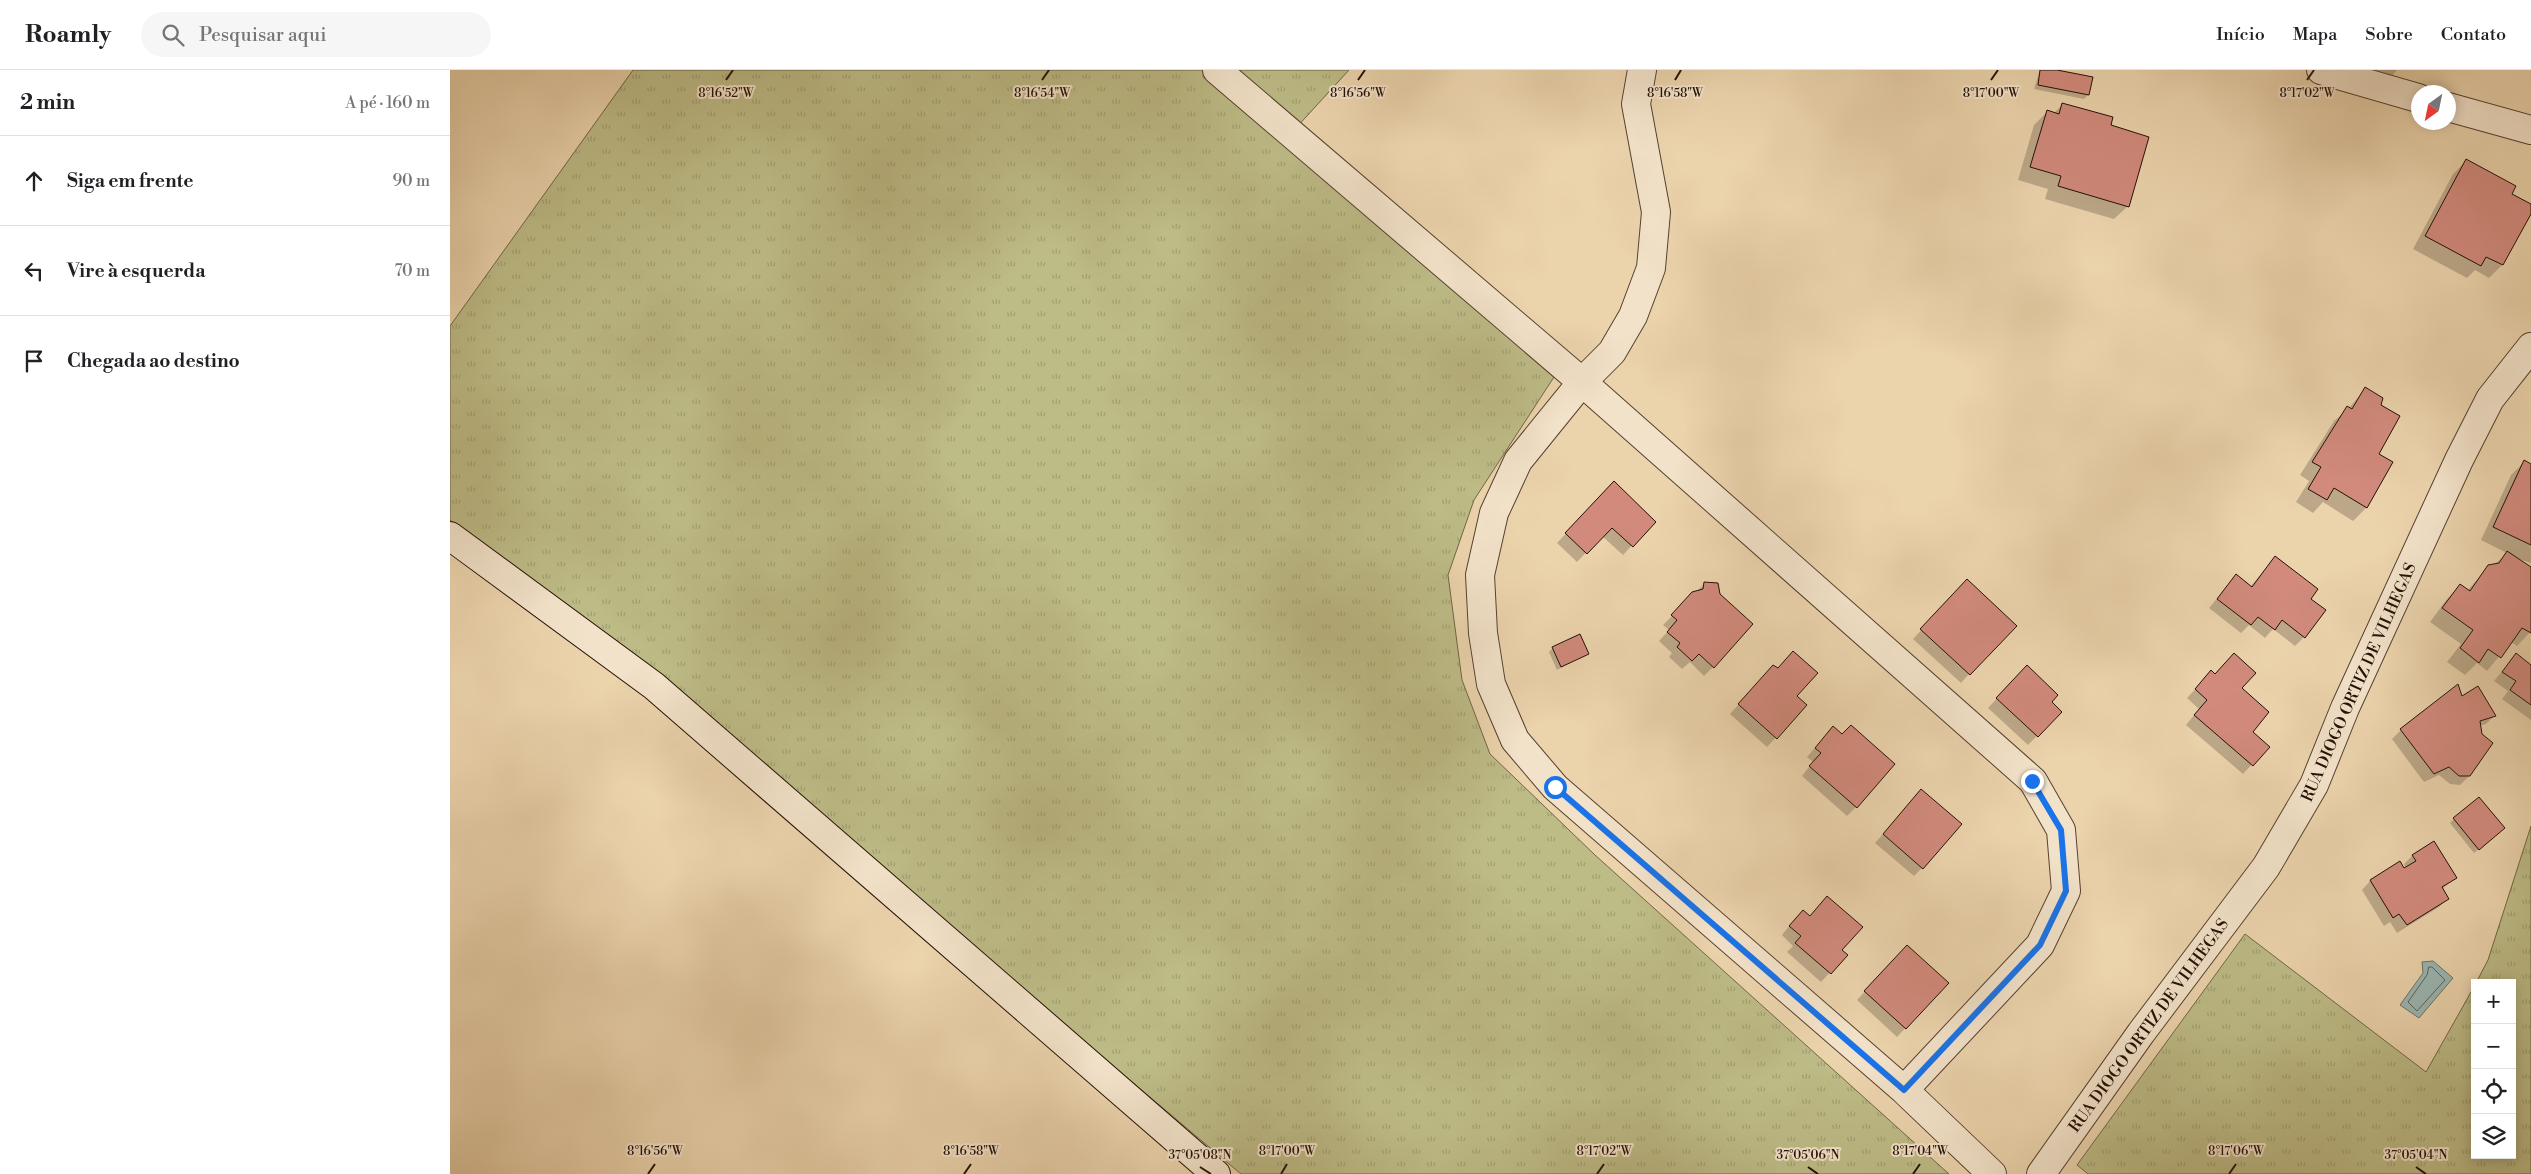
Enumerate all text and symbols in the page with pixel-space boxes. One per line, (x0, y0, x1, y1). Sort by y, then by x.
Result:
search box (141, 12, 491, 57)
text: Roamly (25, 20, 111, 50)
icon: search (159, 21, 187, 49)
text: Pesquisar aqui (199, 23, 326, 47)
text: Início (2216, 23, 2265, 46)
text: Mapa (2293, 23, 2337, 46)
text: Sobre (2365, 23, 2413, 46)
text: Contato (2441, 23, 2506, 46)
north arrow (2411, 85, 2456, 130)
text: 8°16'52"W (698, 86, 755, 101)
text: 8°16'54"W (1014, 86, 1071, 101)
text: 8°16'56"W (1330, 86, 1387, 101)
text: 8°16'58"W (1647, 86, 1704, 101)
text: 8°17'00"W (1963, 86, 2020, 101)
text: 8°17'02"W (2279, 86, 2336, 101)
text: 2 min (20, 90, 75, 116)
text: A pé · 160 m (345, 93, 430, 113)
icon: ahead (20, 167, 48, 195)
text: Siga em frente (67, 169, 194, 193)
text: 90 m (392, 171, 430, 191)
icon: left (20, 257, 48, 285)
text: Vire à esquerda (67, 259, 206, 283)
text: 70 m (394, 261, 430, 281)
icon: arrive (20, 347, 48, 375)
text: Chegada ao destino (67, 349, 240, 373)
street label: RUA DIOGO ORTIZ DE VILHEGAS (2297, 560, 2421, 805)
route end (2021, 770, 2044, 793)
route start (1544, 776, 1567, 799)
street label: RUA DIOGO ORTIZ DE VILHEGAS (2064, 915, 2233, 1136)
map controls (2471, 979, 2516, 1159)
button: + (2471, 979, 2516, 1024)
button: − (2471, 1024, 2516, 1069)
button: locate (2471, 1069, 2516, 1114)
button: layers (2471, 1114, 2516, 1159)
text: 8°16'56"W (627, 1144, 684, 1159)
text: 8°16'58"W (943, 1144, 1000, 1159)
text: 8°17'00"W (1259, 1144, 1316, 1159)
text: 8°17'02"W (1576, 1144, 1633, 1159)
text: 8°17'04"W (1892, 1144, 1949, 1159)
text: 8°17'06"W (2208, 1144, 2265, 1159)
text: 37°05'08"N (1168, 1148, 1232, 1163)
text: 37°05'06"N (1777, 1148, 1840, 1163)
text: 37°05'04"N (2385, 1148, 2447, 1163)

